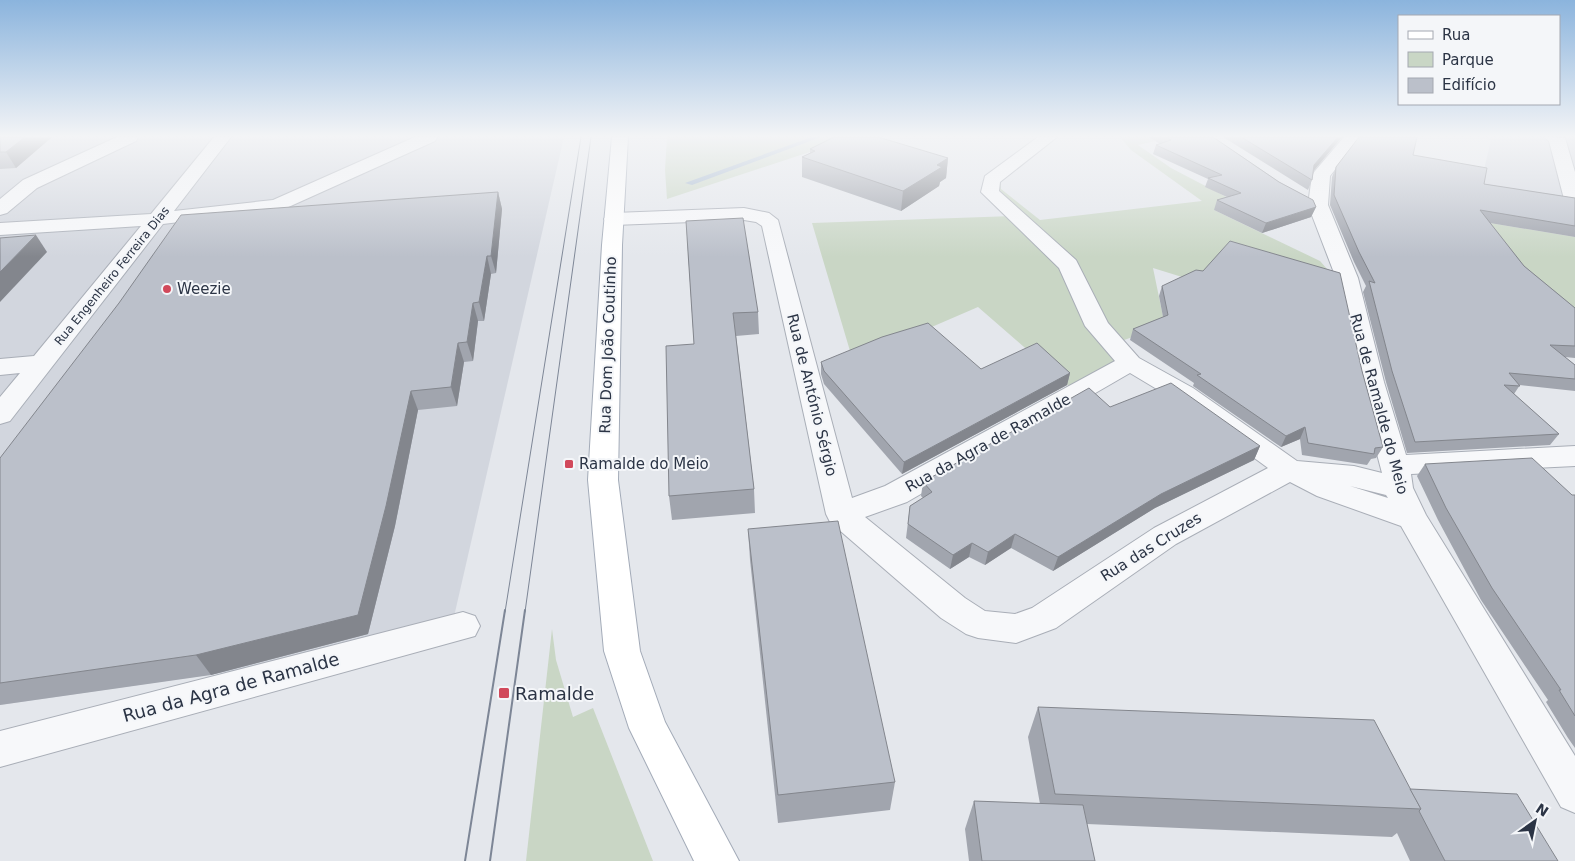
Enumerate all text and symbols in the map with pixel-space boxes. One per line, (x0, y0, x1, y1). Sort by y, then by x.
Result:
legend (1398, 15, 1560, 105)
text: Rua (1442, 26, 1470, 44)
text: Parque (1442, 51, 1494, 69)
text: Edifício (1442, 76, 1496, 94)
street label: Rua Engenheiro Ferreira Dias (52, 204, 172, 348)
street label: Rua Dom João Coutinho (596, 256, 620, 434)
place label: Weezie (177, 280, 231, 298)
marker: Weezie (161, 283, 173, 295)
street label: Rua de António Sérgio (783, 312, 841, 478)
street label: Rua de Ramalde do Meio (1346, 312, 1412, 496)
street label: Rua da Agra de Ramalde (902, 390, 1074, 496)
place label: Ramalde do Meio (579, 455, 709, 473)
marker: Ramalde do Meio (563, 458, 575, 470)
street label: Rua das Cruzes (1097, 509, 1205, 585)
street label: Rua da Agra de Ramalde (120, 648, 342, 726)
place label: Ramalde (515, 683, 594, 704)
marker: Ramalde (497, 686, 511, 700)
north arrow (1510, 796, 1560, 846)
text: N (1533, 800, 1551, 820)

